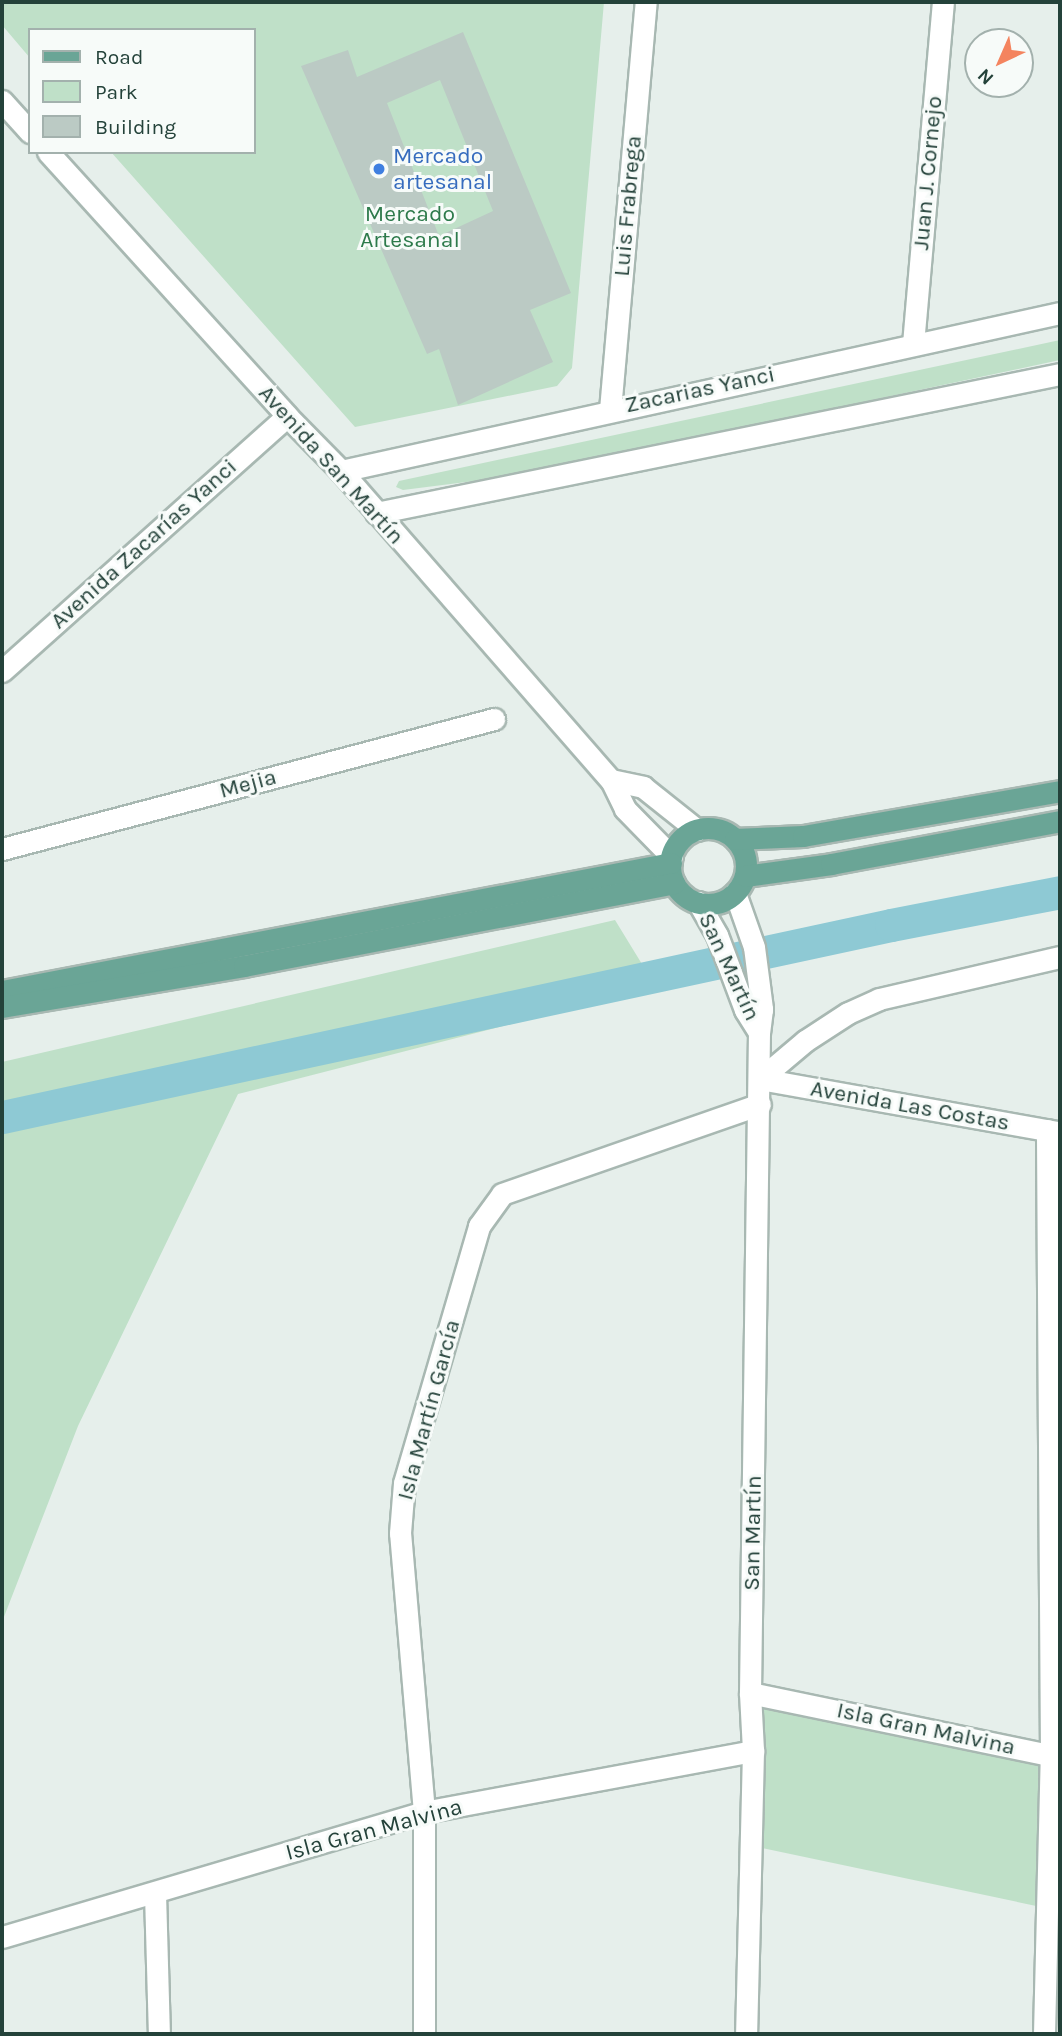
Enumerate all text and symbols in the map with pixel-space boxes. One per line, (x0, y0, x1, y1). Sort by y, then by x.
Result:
legend (28, 28, 256, 154)
north arrow (964, 28, 1034, 98)
text: Road (95, 45, 143, 69)
text: N (973, 64, 998, 89)
text: Park (95, 80, 138, 104)
street label: Juan J. Cornejo (908, 95, 948, 251)
text: Building (95, 115, 176, 139)
street label: Luis Frabrega (608, 134, 648, 278)
place label: Mercado artesanal (393, 142, 492, 196)
marker: Mercado artesanal (371, 161, 387, 177)
park label: Mercado Artesanal (360, 200, 460, 254)
street label: Zacarias Yanci (622, 361, 778, 419)
street label: Avenida San Martín (252, 380, 410, 550)
street label: Avenida Zacarías Yanci (45, 453, 243, 635)
street label: Mejia (216, 763, 280, 805)
street label: San Martín (692, 909, 766, 1025)
street label: Avenida Las Costas (808, 1075, 1012, 1137)
street label: Isla Martín García (392, 1317, 466, 1503)
street label: San Martín (738, 1475, 768, 1591)
street label: Isla Gran Malvina (834, 1697, 1018, 1761)
street label: Isla Gran Malvina (283, 1793, 465, 1867)

